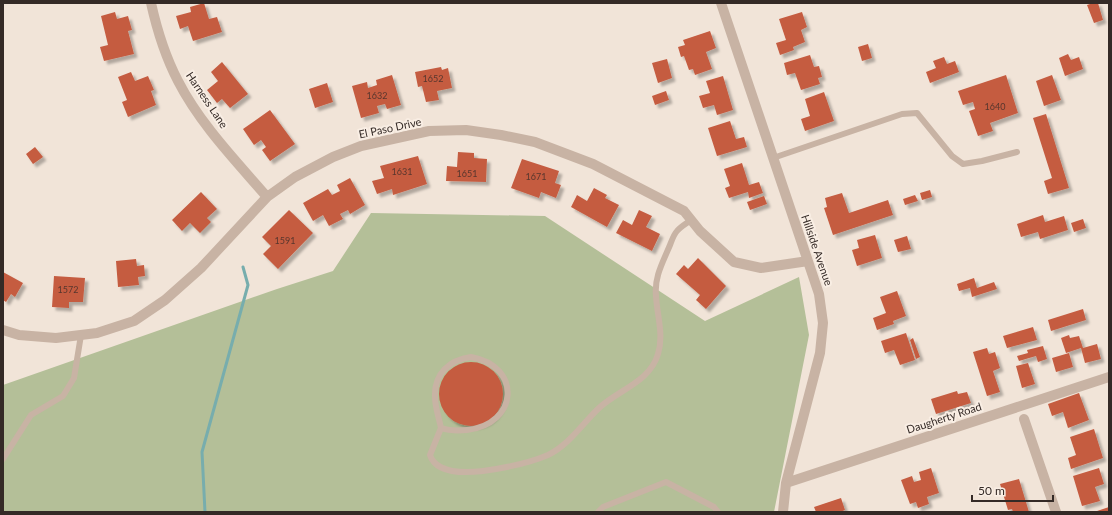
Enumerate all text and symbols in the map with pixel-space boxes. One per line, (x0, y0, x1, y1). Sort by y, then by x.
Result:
street label: Harness Lane (184, 69, 231, 130)
house number: 1652 (423, 73, 443, 84)
house number: 1632 (367, 90, 387, 101)
house number: 1640 (985, 101, 1005, 112)
street label: El Paso Drive (357, 114, 423, 140)
house number: 1631 (392, 166, 412, 177)
house number: 1651 (457, 168, 477, 179)
house number: 1671 (526, 171, 546, 182)
street label: Hillside Avenue (799, 213, 836, 287)
house number: 1591 (275, 235, 295, 246)
house number: 1572 (58, 284, 78, 295)
street label: Daugherty Road (905, 399, 983, 436)
scale bar (972, 477, 1053, 503)
text: 50 m (978, 483, 1005, 498)

